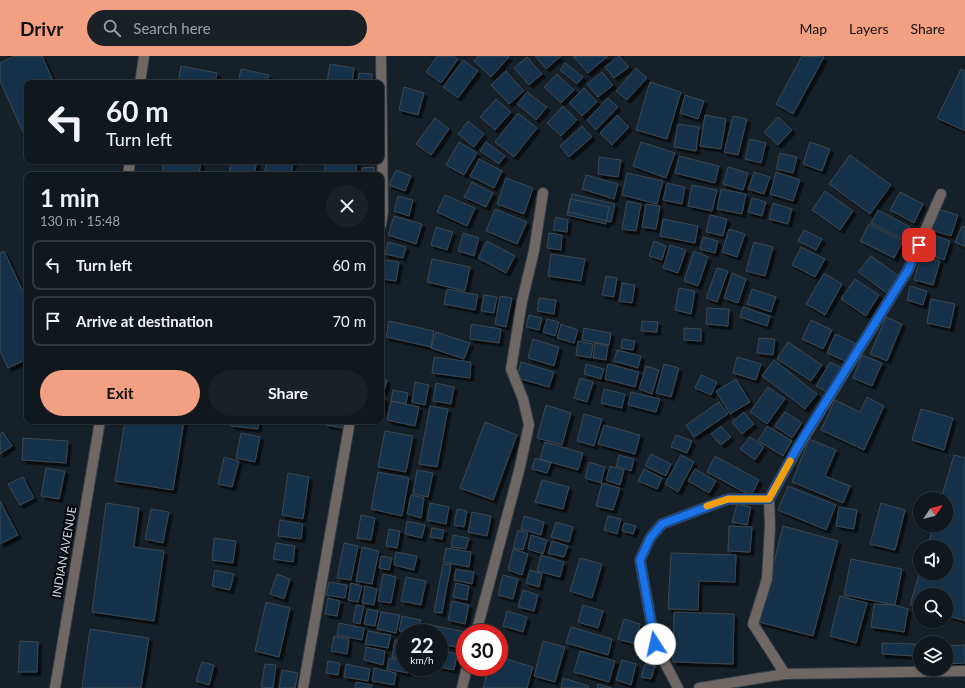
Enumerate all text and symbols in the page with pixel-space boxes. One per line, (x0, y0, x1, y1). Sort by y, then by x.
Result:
search box (87, 10, 367, 46)
text: Drivr (20, 17, 63, 40)
icon: search (101, 17, 123, 39)
text: Search here (133, 19, 211, 37)
text: Map (799, 20, 827, 37)
text: Layers (849, 20, 889, 37)
text: Share (911, 20, 945, 37)
text: 60 m (106, 94, 169, 128)
icon: left (40, 96, 92, 148)
text: Turn left (106, 128, 172, 150)
text: 1 min (40, 183, 100, 212)
button: close (326, 185, 368, 227)
text: 130 m · 15:48 (40, 213, 120, 229)
pin (902, 228, 936, 262)
icon: arrive (908, 234, 930, 256)
icon: left (42, 254, 64, 276)
text: Turn left (76, 256, 132, 274)
text: 60 m (332, 256, 366, 274)
icon: arrive (42, 310, 64, 332)
text: Arrive at destination (76, 312, 213, 330)
text: 70 m (332, 312, 366, 330)
button: Exit (40, 370, 200, 416)
button: Share (208, 370, 368, 416)
north arrow (913, 492, 953, 532)
map controls (913, 492, 953, 676)
street label: INDIAN AVENUE (49, 505, 79, 599)
button: sound (913, 540, 953, 580)
button: search (913, 588, 953, 628)
position arrow (634, 623, 676, 665)
speed limit sign: 30 (456, 624, 508, 676)
text: 22 (410, 633, 434, 657)
button: layers (913, 636, 953, 676)
text: km/h (410, 654, 434, 666)

